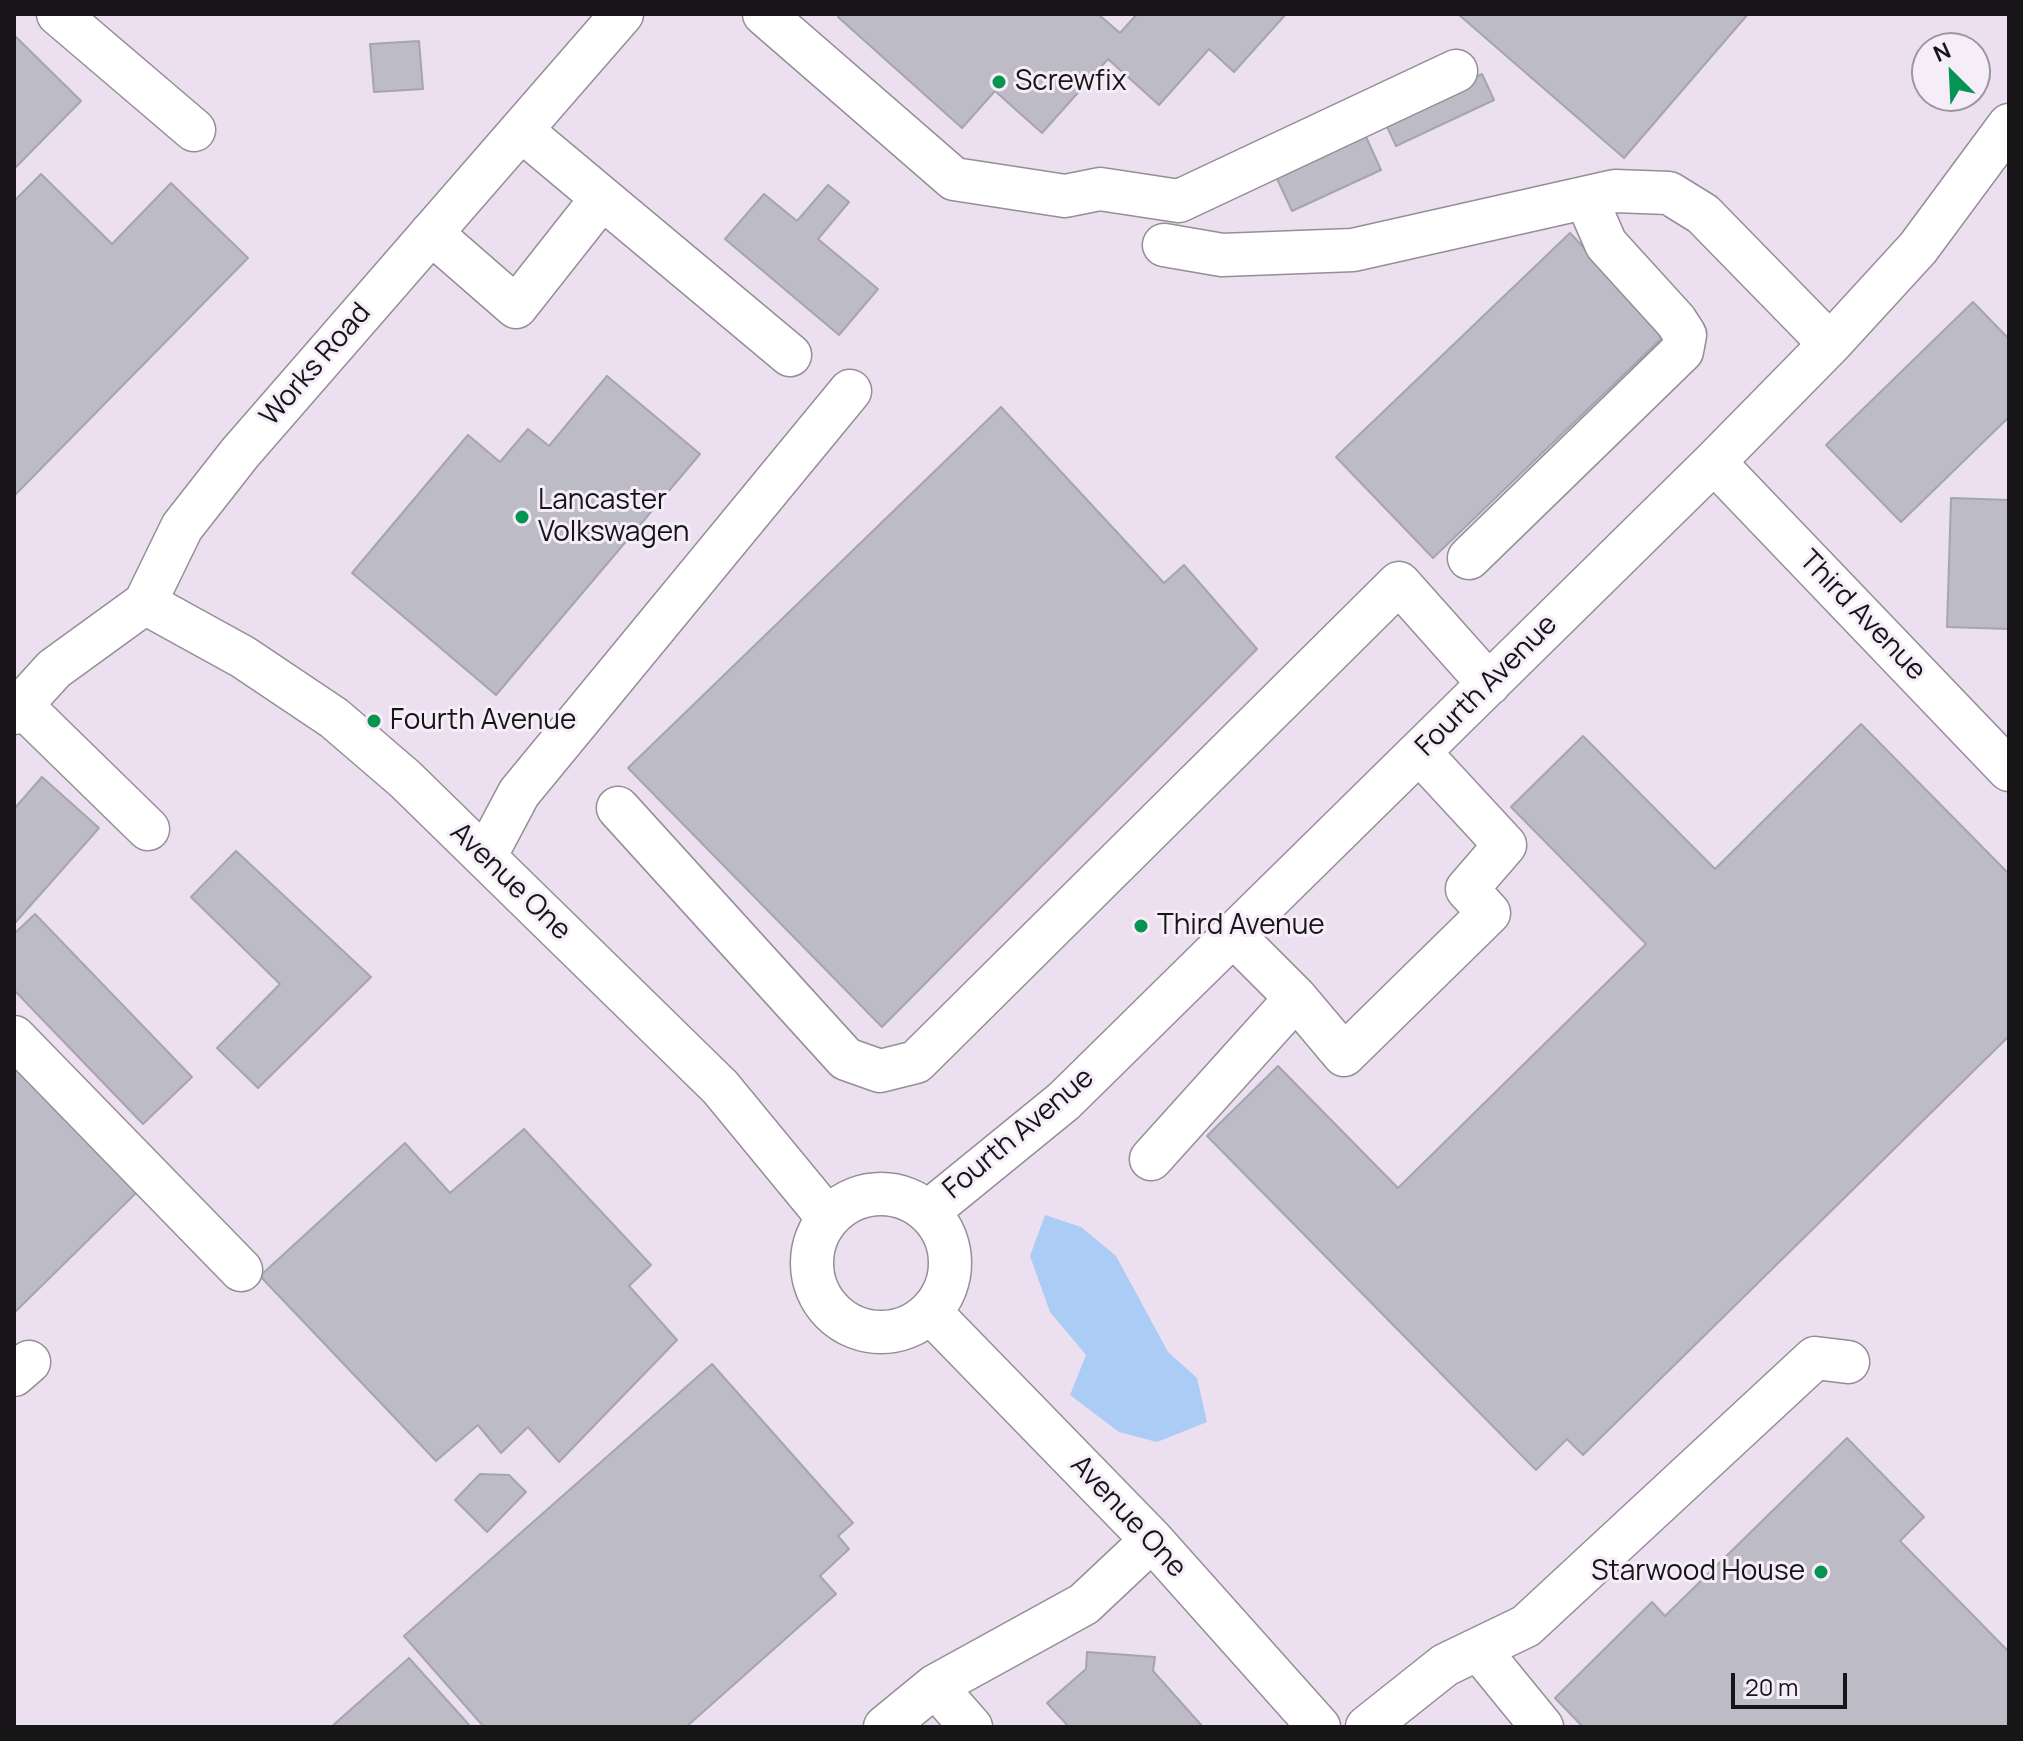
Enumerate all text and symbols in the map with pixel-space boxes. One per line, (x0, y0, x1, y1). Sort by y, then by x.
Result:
north arrow (1911, 32, 1991, 112)
text: N (1929, 35, 1955, 69)
place label: Screwfix (1015, 65, 1127, 99)
marker: Screwfix (990, 73, 1008, 91)
street label: Works Road (254, 297, 378, 433)
place label: Lancaster Volkswagen (538, 484, 689, 550)
marker: Lancaster Volkswagen (513, 508, 531, 526)
street label: Third Avenue (1792, 544, 1932, 688)
street label: Fourth Avenue (1409, 608, 1565, 764)
place label: Fourth Avenue (390, 704, 576, 738)
marker: Fourth Avenue (365, 712, 383, 730)
street label: Avenue One (443, 816, 577, 948)
place label: Third Avenue (1157, 909, 1325, 943)
marker: Third Avenue (1132, 917, 1150, 935)
street label: Fourth Avenue (937, 1061, 1101, 1207)
street label: Avenue One (1063, 1449, 1193, 1585)
place label: Starwood House (1591, 1555, 1805, 1589)
marker: Starwood House (1812, 1563, 1830, 1581)
scale bar (1735, 1657, 1851, 1707)
text: 20 m (1745, 1670, 1798, 1703)

